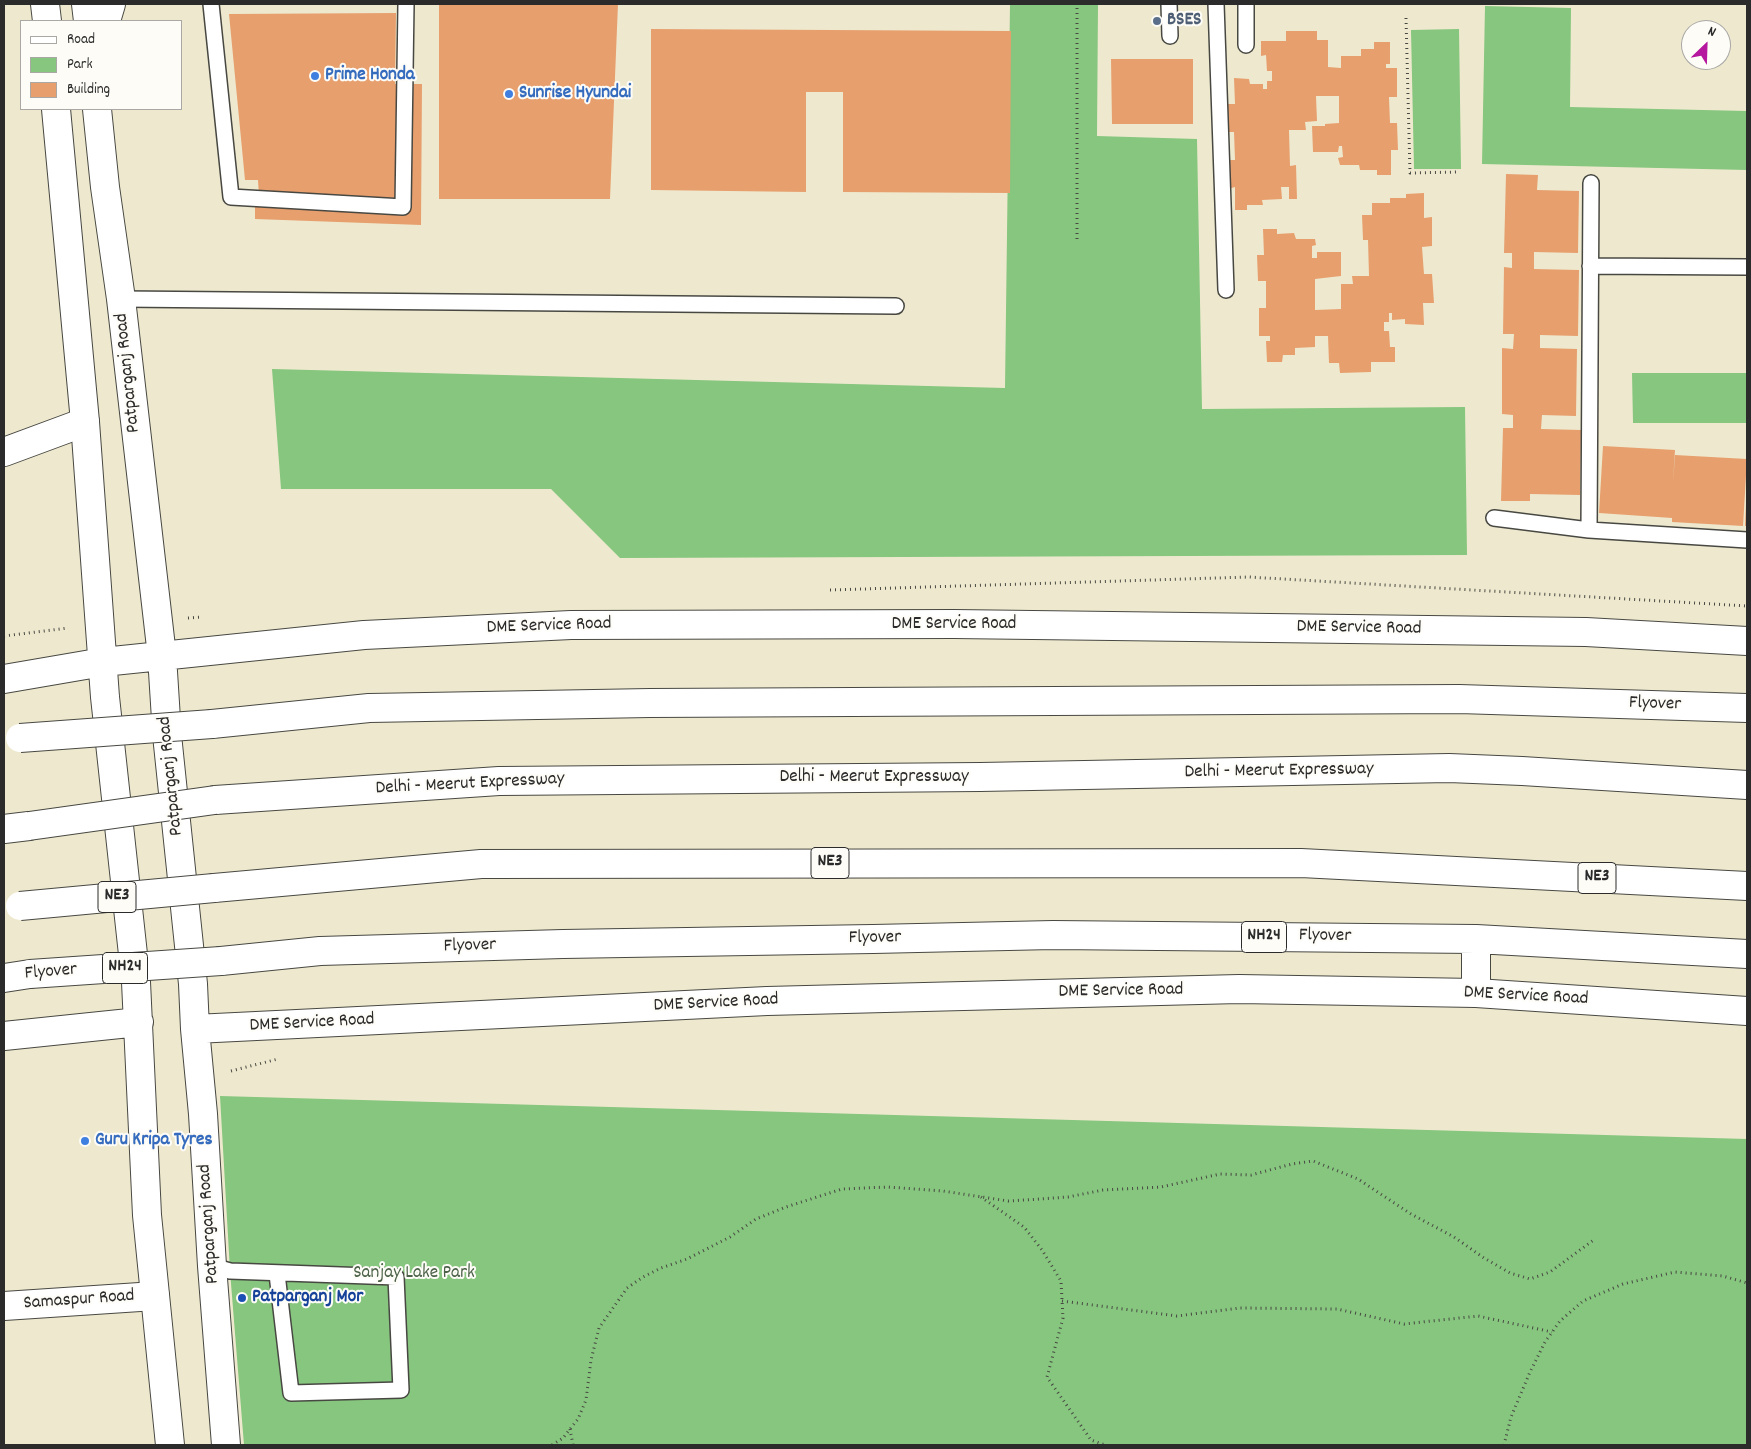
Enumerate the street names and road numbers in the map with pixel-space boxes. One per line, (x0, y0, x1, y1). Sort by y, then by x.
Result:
street label: Patparganj Road (111, 312, 147, 434)
street label: DME Service Road (486, 613, 612, 641)
street label: DME Service Road (892, 614, 1016, 636)
street label: DME Service Road (1296, 617, 1422, 641)
street label: Flyover (1628, 693, 1682, 717)
street label: Patparganj Road (154, 715, 190, 837)
street label: Delhi - Meerut Expressway (1184, 759, 1374, 785)
street label: Delhi - Meerut Expressway (779, 767, 969, 789)
street label: Delhi - Meerut Expressway (375, 769, 565, 801)
road number: NE3 (811, 848, 849, 878)
road number: NE3 (1578, 862, 1616, 894)
road number: NE3 (98, 882, 136, 912)
road number: NH24 (1242, 922, 1286, 952)
street label: Flyover (1299, 925, 1351, 949)
street label: Flyover (849, 927, 901, 951)
street label: Flyover (443, 935, 497, 959)
road number: NH24 (102, 952, 148, 984)
street label: Flyover (24, 959, 78, 987)
street label: DME Service Road (1058, 980, 1184, 1004)
street label: DME Service Road (1463, 982, 1589, 1012)
street label: DME Service Road (653, 989, 779, 1019)
street label: DME Service Road (249, 1009, 375, 1039)
street label: Patparganj Road (194, 1163, 226, 1285)
street label: Samaspur Road (23, 1286, 135, 1316)

